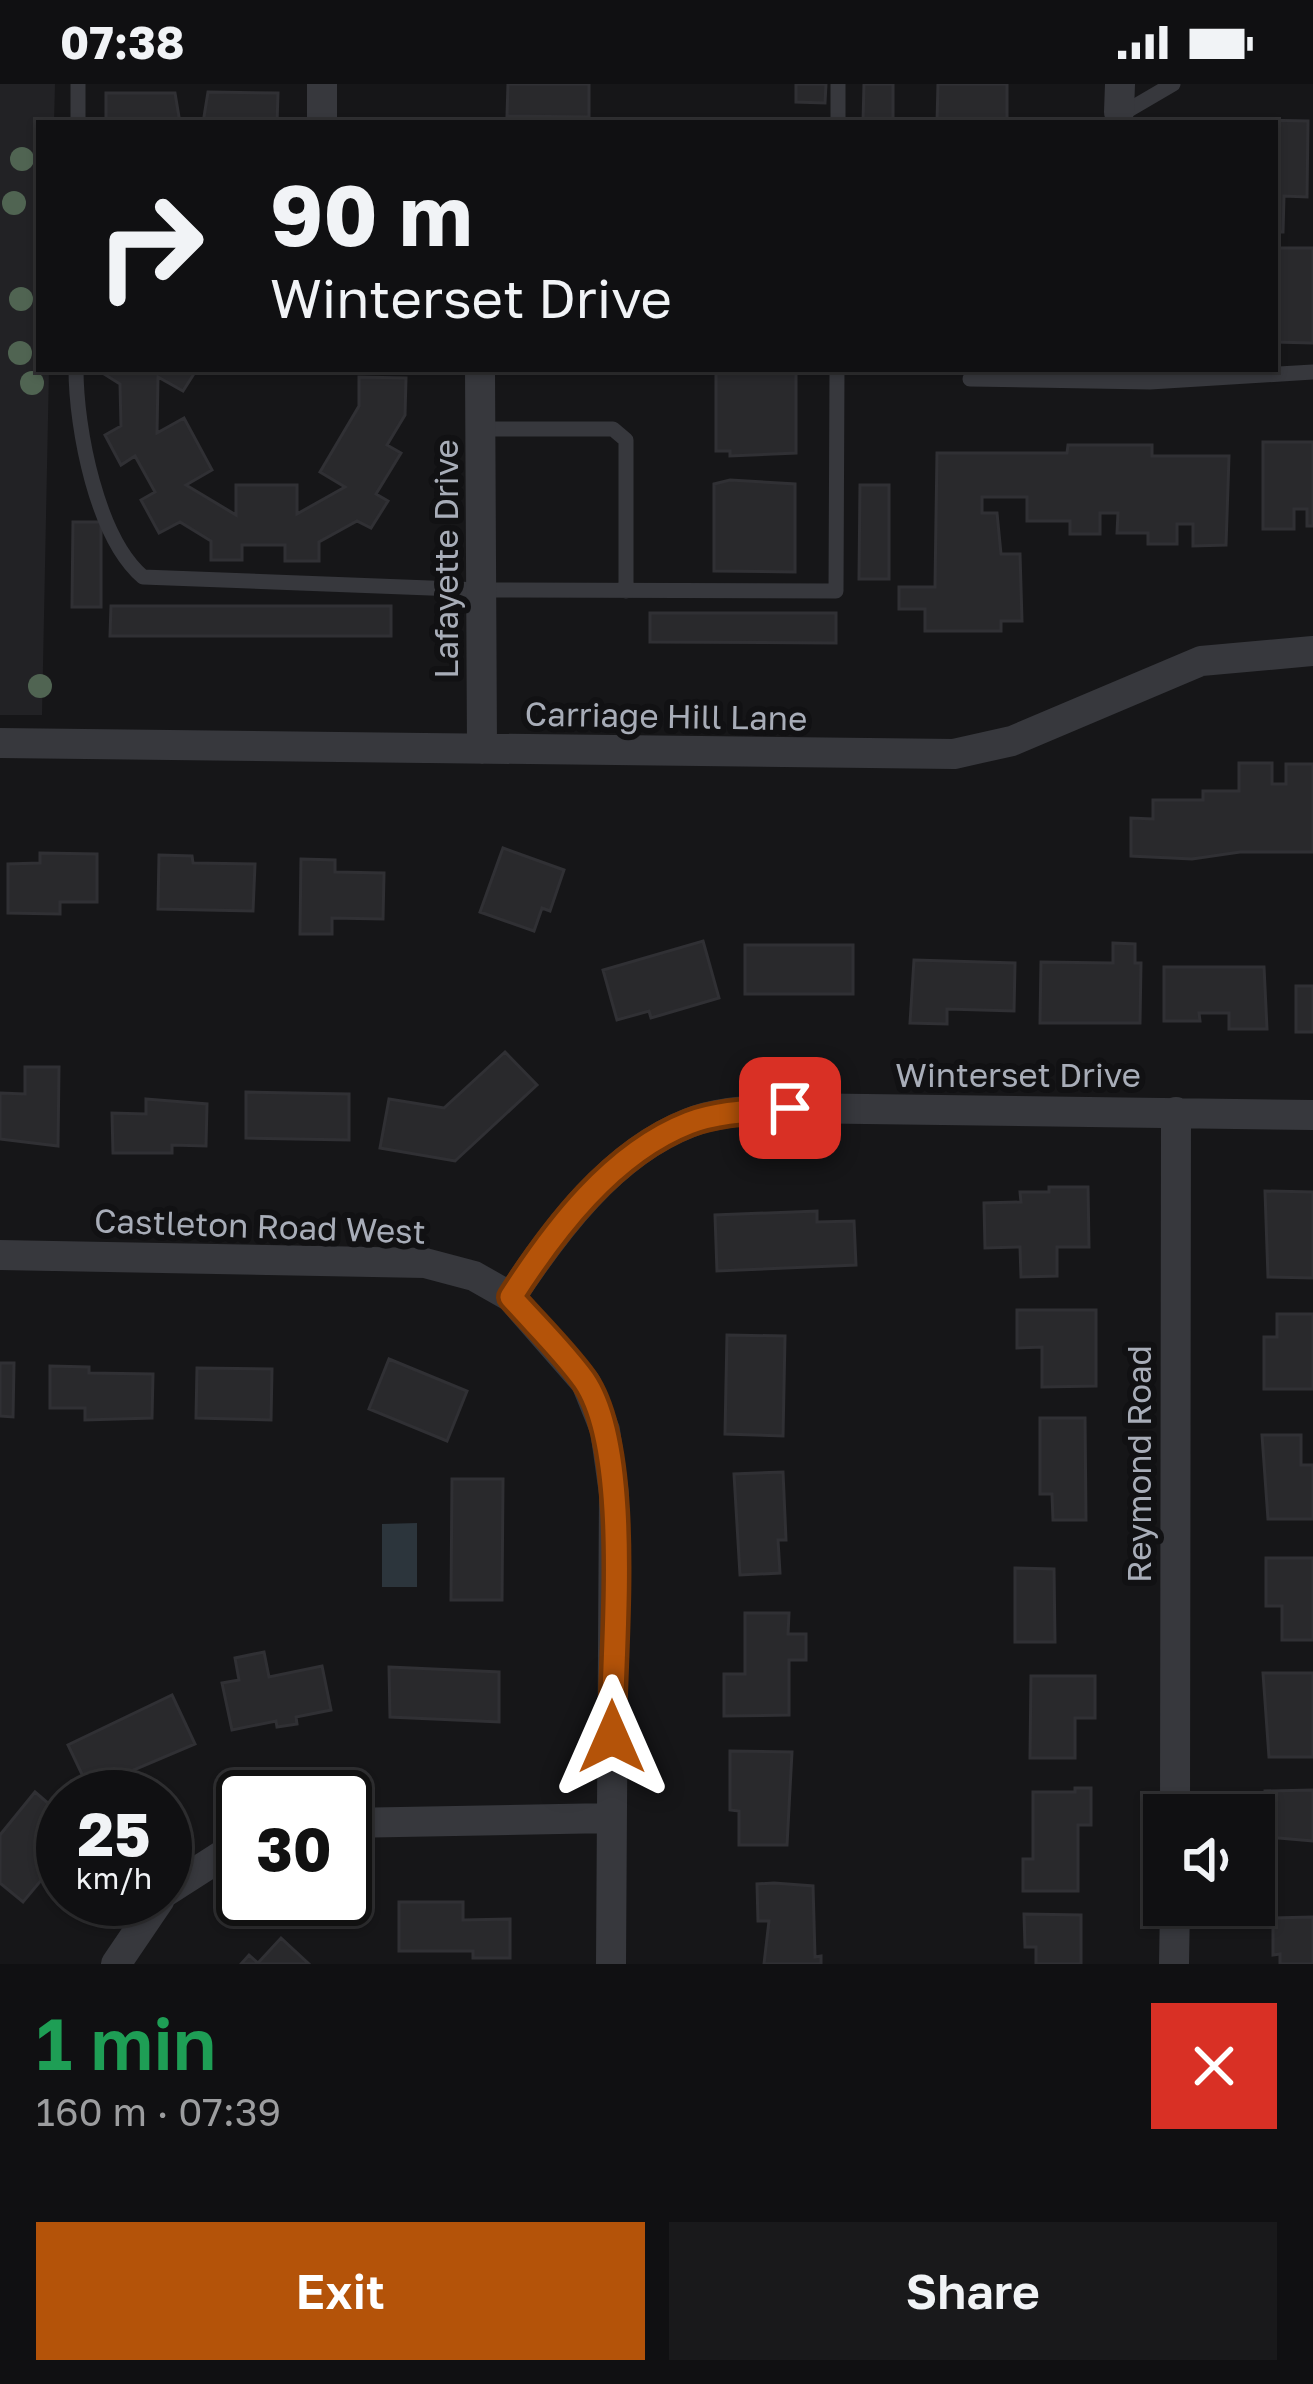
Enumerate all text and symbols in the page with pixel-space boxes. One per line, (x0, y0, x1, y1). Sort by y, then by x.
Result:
text: 07:38 (60, 15, 184, 69)
text: 90 m (270, 164, 472, 264)
icon: right (72, 168, 228, 324)
text: Winterset Drive (270, 265, 672, 330)
street label: Lafayette Drive (426, 439, 465, 679)
street label: Carriage Hill Lane (524, 694, 808, 737)
street label: Winterset Drive (895, 1055, 1141, 1094)
pin (739, 1057, 841, 1159)
icon: arrive (757, 1075, 823, 1141)
street label: Castleton Road West (93, 1200, 427, 1251)
street label: Reymond Road (1119, 1345, 1158, 1583)
position arrow (549, 1674, 675, 1800)
speed limit sign: 30 (216, 1770, 372, 1926)
map controls (1143, 1794, 1275, 1926)
button: sound (1143, 1794, 1275, 1926)
text: 25 (77, 1797, 151, 1869)
text: km/h (76, 1860, 152, 1896)
text: 1 min (36, 1999, 216, 2086)
button: close (1151, 2003, 1277, 2129)
text: 160 m · 07:39 (36, 2088, 281, 2135)
button: Exit (36, 2222, 645, 2360)
button: Share (669, 2222, 1277, 2360)

